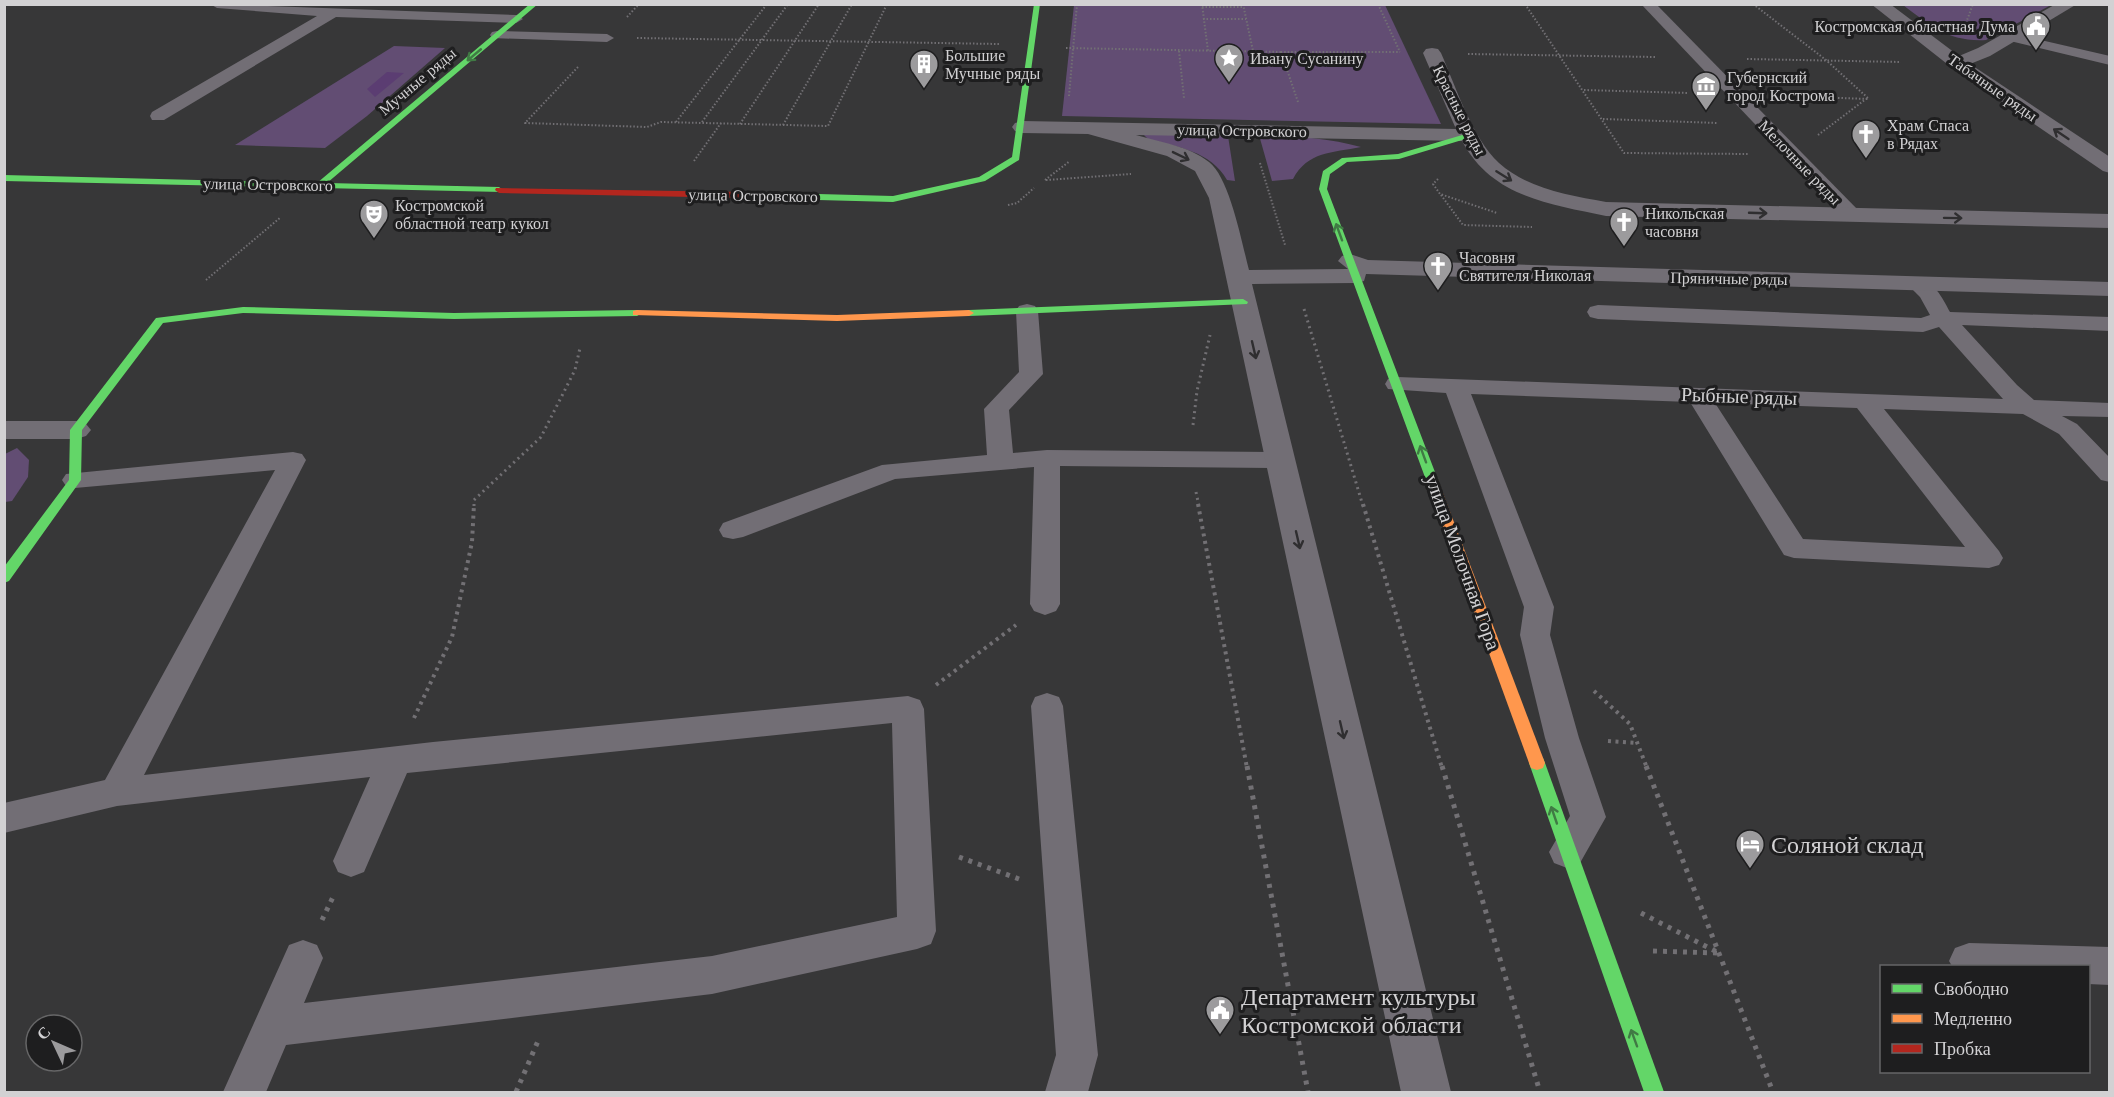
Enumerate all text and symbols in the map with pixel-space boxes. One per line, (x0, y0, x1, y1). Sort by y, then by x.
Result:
public building icon: Костромская областная Дума (2020, 10, 2052, 52)
place label: Костромская областная Дума (1815, 16, 2015, 36)
place icon: Ивану Сусанину (1213, 42, 1245, 84)
street label: Мучные ряды (374, 43, 460, 119)
place label: Большие Мучные ряды (945, 45, 1040, 83)
one-way arrow (466, 48, 482, 61)
building icon: Большие Мучные ряды (908, 48, 940, 90)
place label: Ивану Сусанину (1250, 48, 1364, 68)
street label: Табачные ряды (1945, 49, 2042, 125)
street label: Красные ряды (1429, 62, 1491, 158)
place label: Губернский город Кострома (1727, 67, 1835, 105)
museum icon: Губернский город Кострома (1690, 70, 1722, 112)
street label: Мелочные ряды (1755, 115, 1846, 209)
place label: Храм Спаса в Рядах (1887, 115, 1969, 153)
church icon: Храм Спаса в Рядах (1850, 118, 1882, 160)
street label: улица Островского (1177, 119, 1307, 141)
one-way arrow (2053, 128, 2070, 140)
one-way arrow (1171, 150, 1189, 162)
one-way arrow (1495, 169, 1512, 182)
street label: улица Островского (203, 173, 333, 195)
street label: улица Островского (688, 184, 818, 206)
place label: Костромской областной театр кукол (395, 195, 549, 233)
theatre icon: Костромской областной театр кукол (358, 198, 390, 240)
place label: Никольская часовня (1645, 203, 1725, 241)
church icon: Никольская часовня (1608, 206, 1640, 248)
one-way arrow (1747, 208, 1767, 219)
one-way arrow (1942, 212, 1962, 224)
one-way arrow (1333, 223, 1344, 242)
place label: Часовня Святителя Николая (1459, 247, 1592, 285)
church icon: Часовня Святителя Николая (1422, 250, 1454, 292)
street label: Пряничные ряды (1670, 267, 1788, 289)
one-way arrow (1249, 340, 1261, 359)
street label: Рыбные ряды (1680, 382, 1798, 410)
one-way arrow (1416, 445, 1427, 464)
street label: улица Молочная Гора (1420, 471, 1506, 653)
one-way arrow (1293, 530, 1305, 549)
one-way arrow (1337, 720, 1348, 739)
one-way arrow (1548, 806, 1559, 824)
hotel icon: Соляной склад (1734, 828, 1766, 870)
place label: Соляной склад (1771, 830, 1923, 859)
legend (1880, 965, 2090, 1073)
text: Свободно (1934, 978, 2009, 1000)
place label: Департамент культуры Костромской области (1241, 982, 1476, 1039)
public building icon: Департамент культуры Костромской области (1204, 994, 1236, 1036)
text: Медленно (1934, 1008, 2012, 1030)
north arrow (24, 1013, 84, 1073)
text: С (32, 1021, 54, 1044)
one-way arrow (1628, 1029, 1639, 1047)
text: Пробка (1934, 1038, 1991, 1060)

